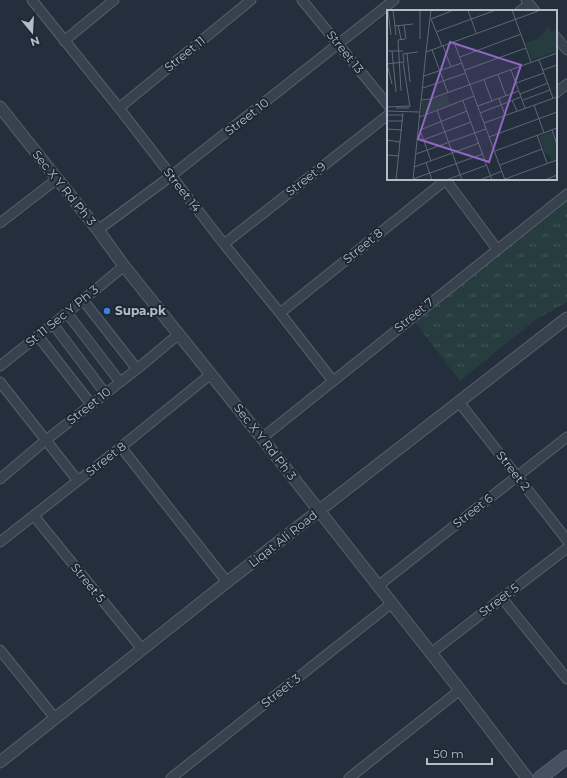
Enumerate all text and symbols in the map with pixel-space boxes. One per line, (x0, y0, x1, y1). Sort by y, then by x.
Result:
inset map (387, 10, 557, 180)
north arrow (12, 12, 52, 52)
street label: Street 13 (324, 27, 367, 76)
text: N (29, 33, 41, 50)
street label: Street 11 (161, 33, 208, 75)
street label: Street 10 (222, 95, 272, 138)
street label: Sec X Y Rd Ph 3 (29, 147, 100, 229)
street label: Street 9 (283, 158, 329, 199)
street label: Street 14 (161, 165, 204, 215)
street label: Street 8 (340, 225, 386, 266)
street label: St 11 Sec Y Ph 3 (22, 282, 101, 349)
street label: Street 7 (391, 294, 436, 335)
place label: Supa.pk (115, 303, 166, 318)
marker: Supa.pk (102, 306, 112, 316)
street label: Street 10 (64, 384, 114, 427)
street label: Sec X Y Rd Ph 3 (231, 400, 300, 483)
street label: Street 8 (83, 438, 129, 479)
street label: Street 2 (493, 448, 534, 494)
street label: Street 6 (450, 490, 496, 531)
street label: Liqat Ali Road (245, 507, 320, 570)
street label: Street 5 (68, 560, 109, 606)
street label: Street 5 (476, 580, 522, 619)
street label: Street 3 (258, 670, 304, 711)
scale bar (427, 740, 492, 766)
text: 50 m (433, 746, 464, 761)

